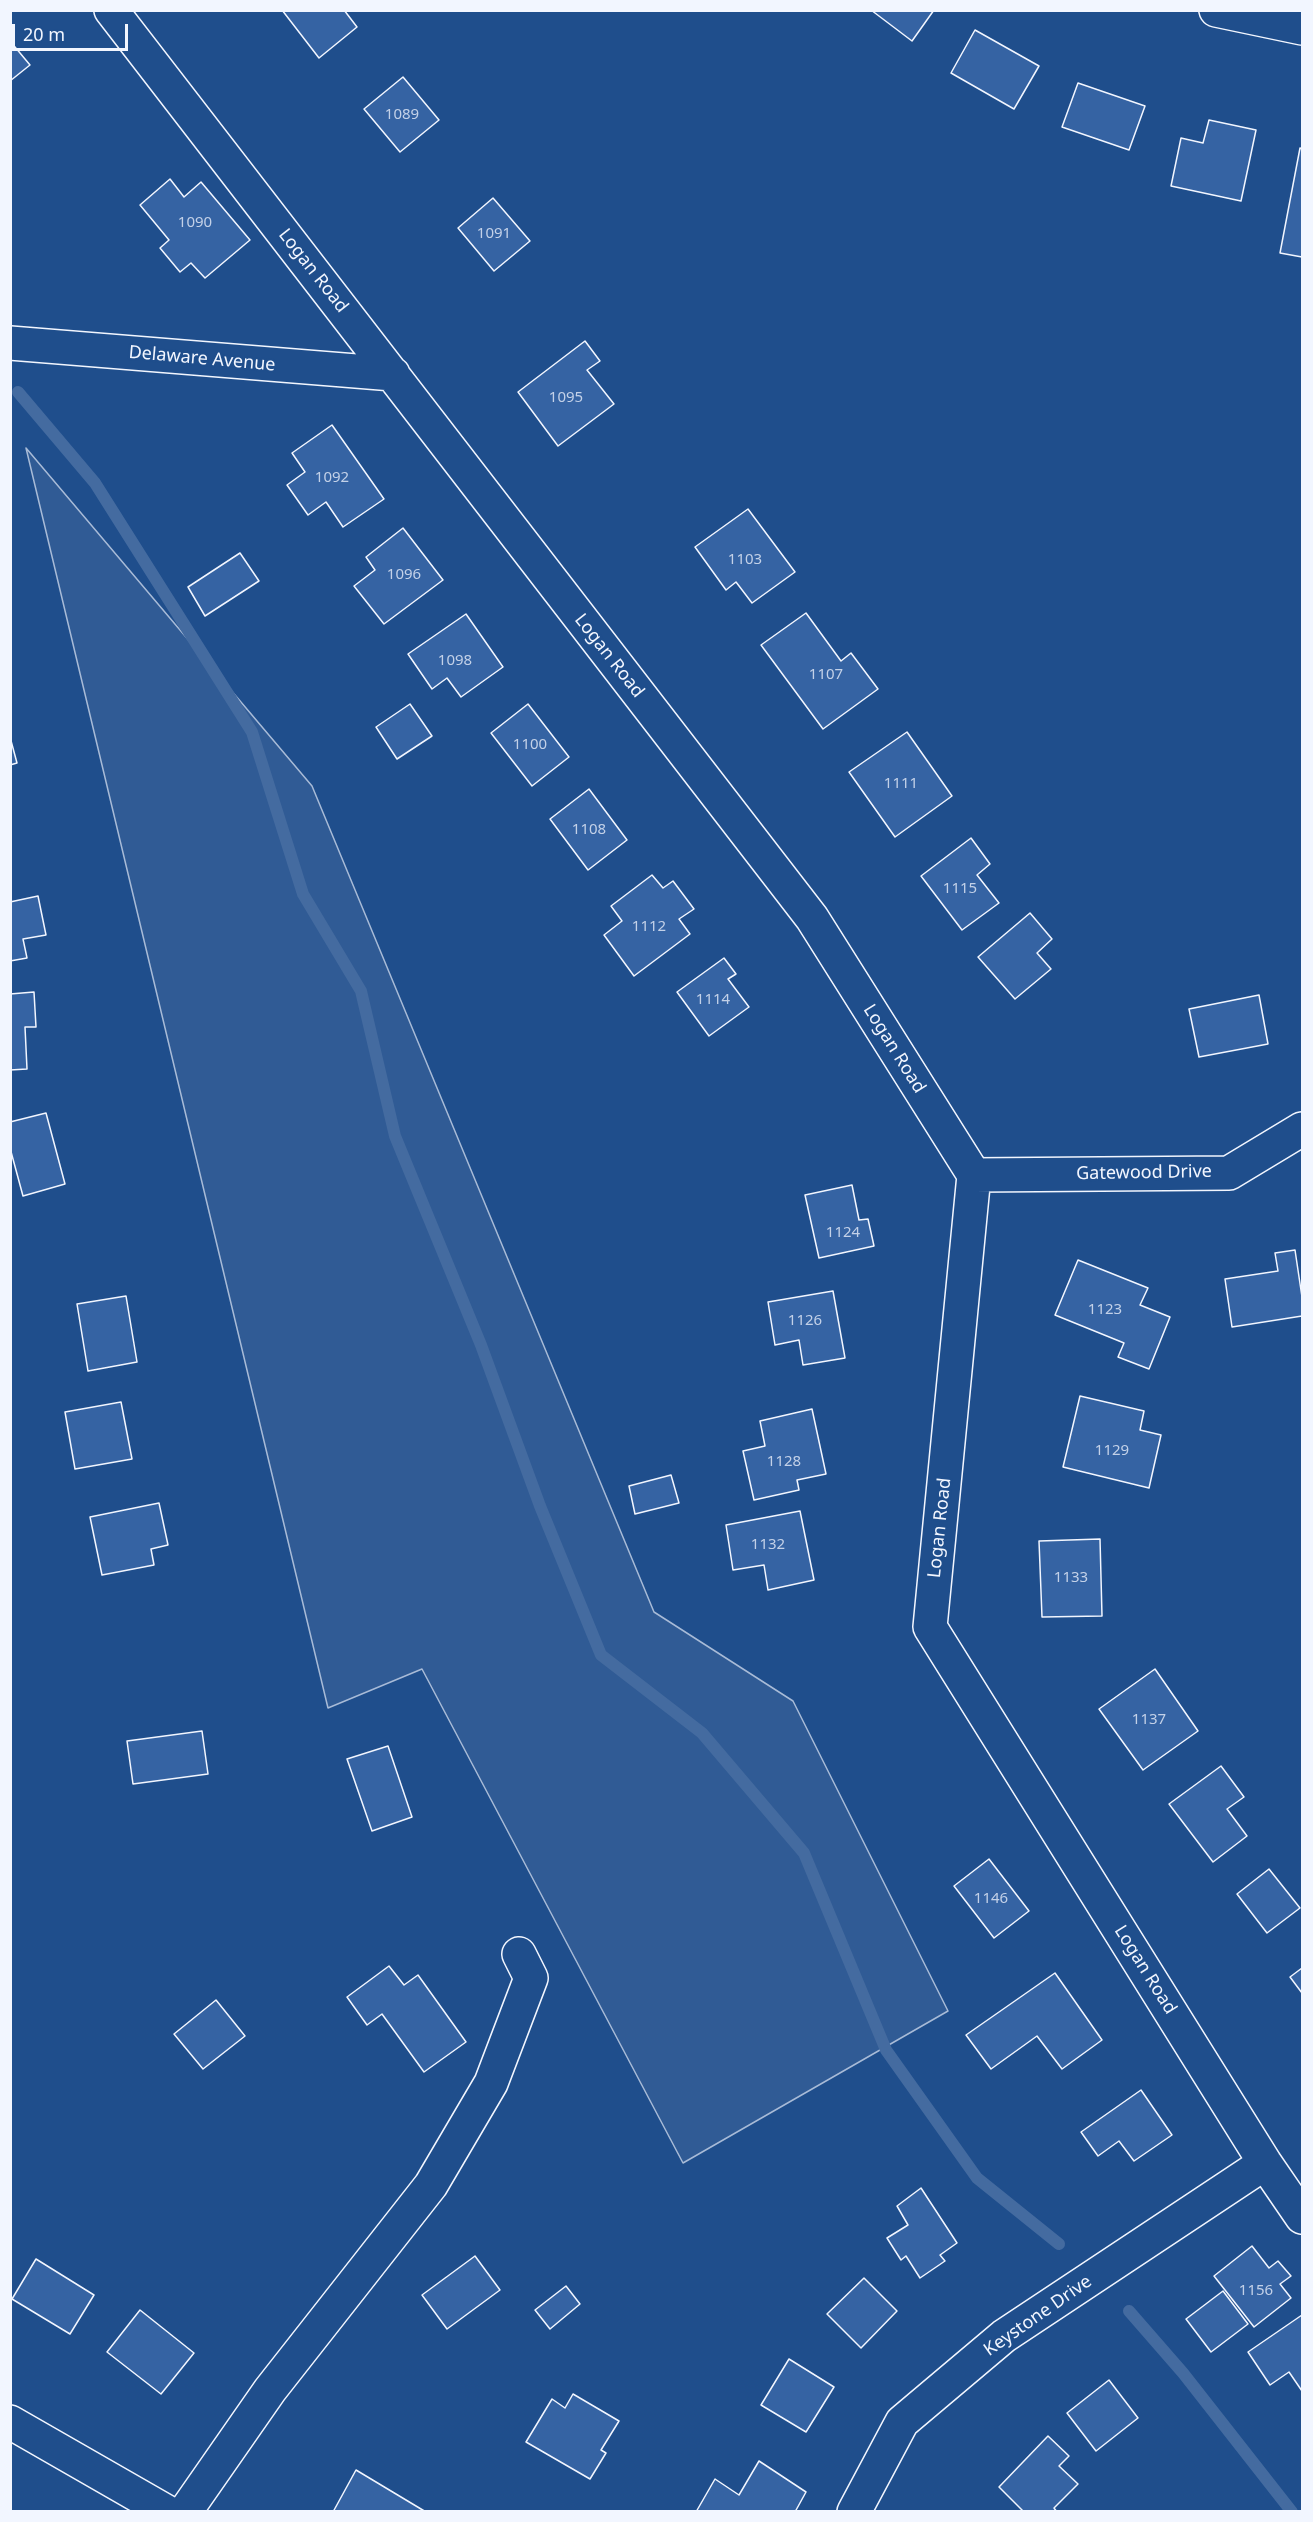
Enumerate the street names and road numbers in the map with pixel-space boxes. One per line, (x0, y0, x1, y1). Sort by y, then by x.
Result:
street label: Logan Road (274, 225, 352, 317)
street label: Delaware Avenue (128, 342, 276, 376)
street label: Logan Road (570, 610, 648, 702)
street label: Logan Road (858, 1001, 930, 1097)
street label: Gatewood Drive (1076, 1161, 1212, 1185)
street label: Logan Road (924, 1477, 956, 1579)
street label: Logan Road (1109, 1922, 1181, 2018)
street label: Keystone Drive (980, 2271, 1096, 2361)

